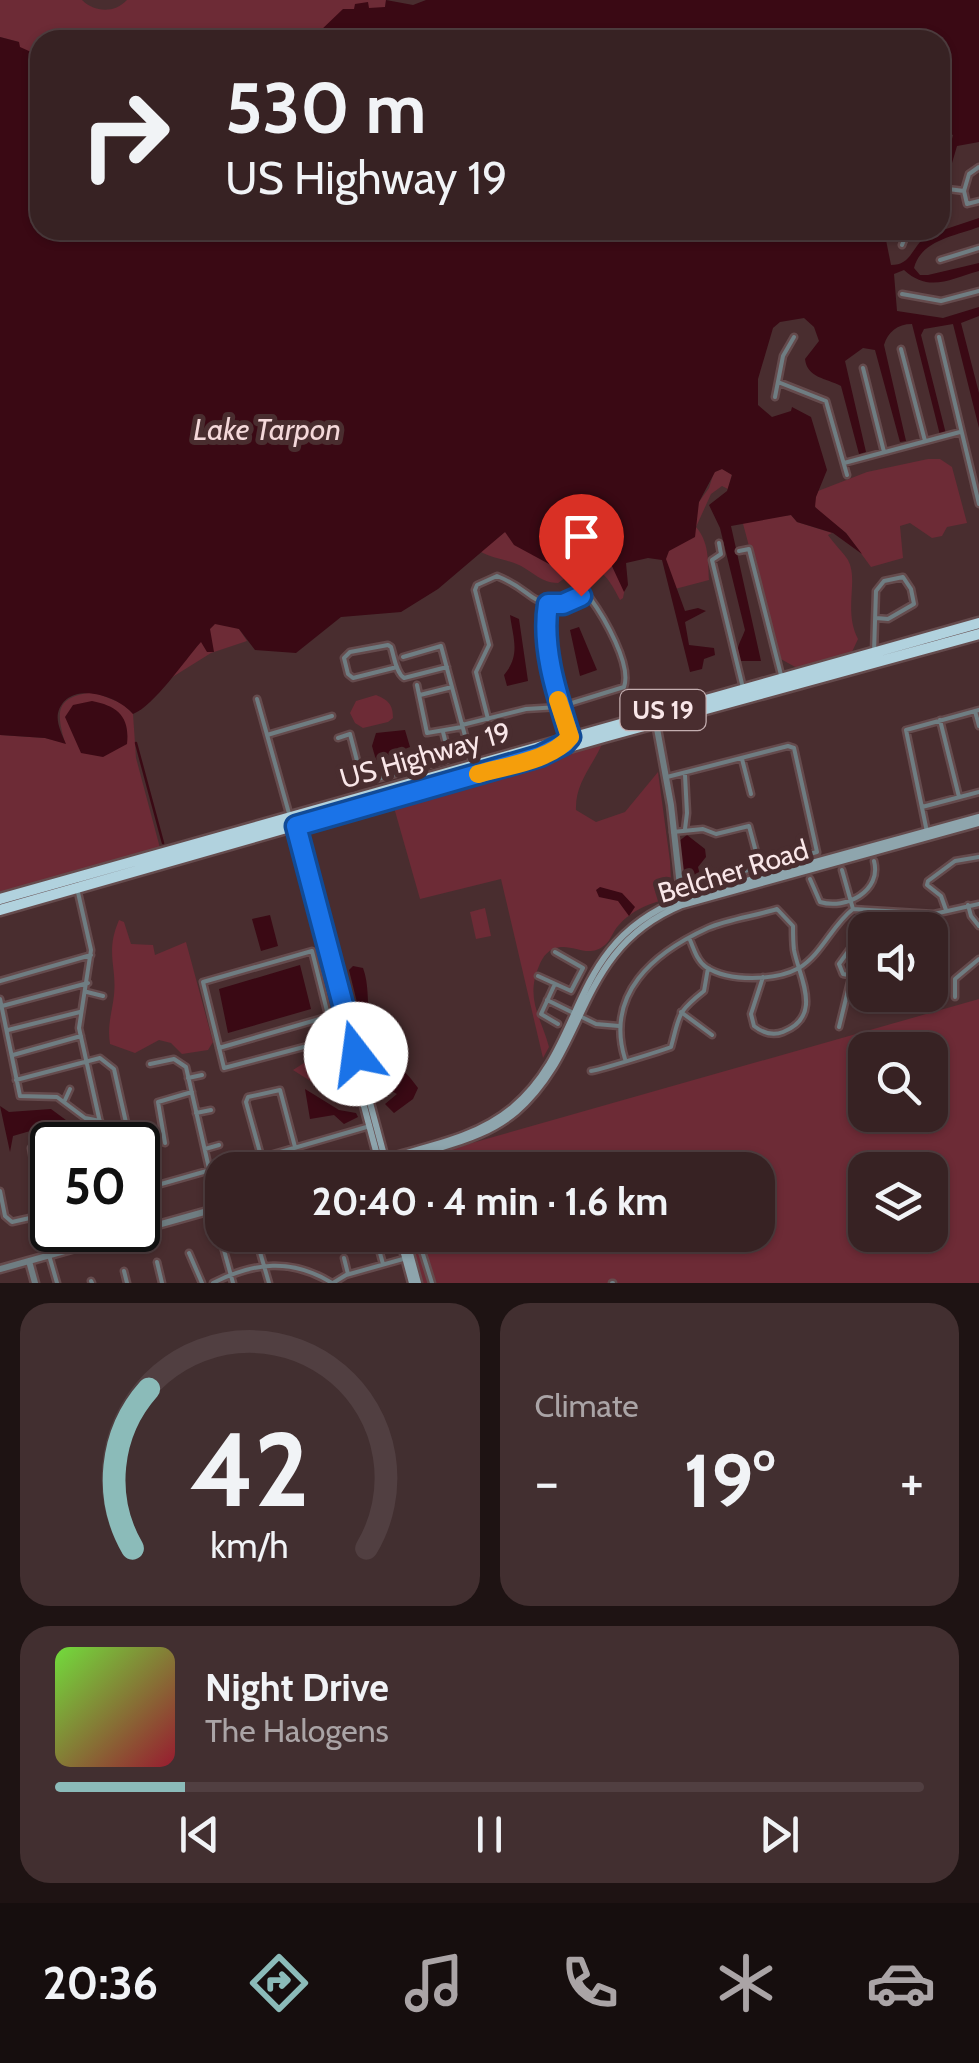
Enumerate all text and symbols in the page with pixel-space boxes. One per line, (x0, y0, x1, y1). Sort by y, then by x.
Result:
text: 530 m (225, 65, 426, 151)
icon: right (60, 70, 190, 200)
text: US Highway 19 (225, 151, 508, 205)
water label: Lake Tarpon (193, 411, 341, 448)
pin (539, 494, 624, 597)
icon: arrive (554, 509, 609, 564)
road number: US 19 (620, 690, 706, 730)
street label: US Highway 19 (336, 714, 514, 796)
street label: Belcher Road (654, 832, 812, 910)
map controls (848, 912, 948, 1252)
button: sound (848, 912, 948, 1012)
position arrow (304, 1002, 408, 1106)
button: search (848, 1032, 948, 1132)
speed limit sign: 50 (30, 1122, 160, 1252)
button: layers (848, 1152, 948, 1252)
text: 20:40 · 4 min · 1.6 km (312, 1178, 668, 1225)
text: Climate (535, 1386, 639, 1425)
text: 42 (190, 1406, 310, 1532)
text: 19° (684, 1435, 775, 1526)
text: − (535, 1448, 559, 1515)
text: + (900, 1448, 924, 1515)
text: km/h (211, 1524, 289, 1567)
text: Night Drive (205, 1664, 389, 1711)
text: The Halogens (205, 1711, 389, 1750)
icon: previous (172, 1807, 227, 1862)
icon: pause (462, 1807, 517, 1862)
icon: next (752, 1807, 807, 1862)
icon: directions (244, 1948, 314, 2018)
icon: music (399, 1948, 469, 2018)
icon: phone (555, 1948, 625, 2018)
icon: climate (711, 1948, 781, 2018)
icon: car (866, 1948, 936, 2018)
text: 20:36 (43, 1956, 158, 2010)

